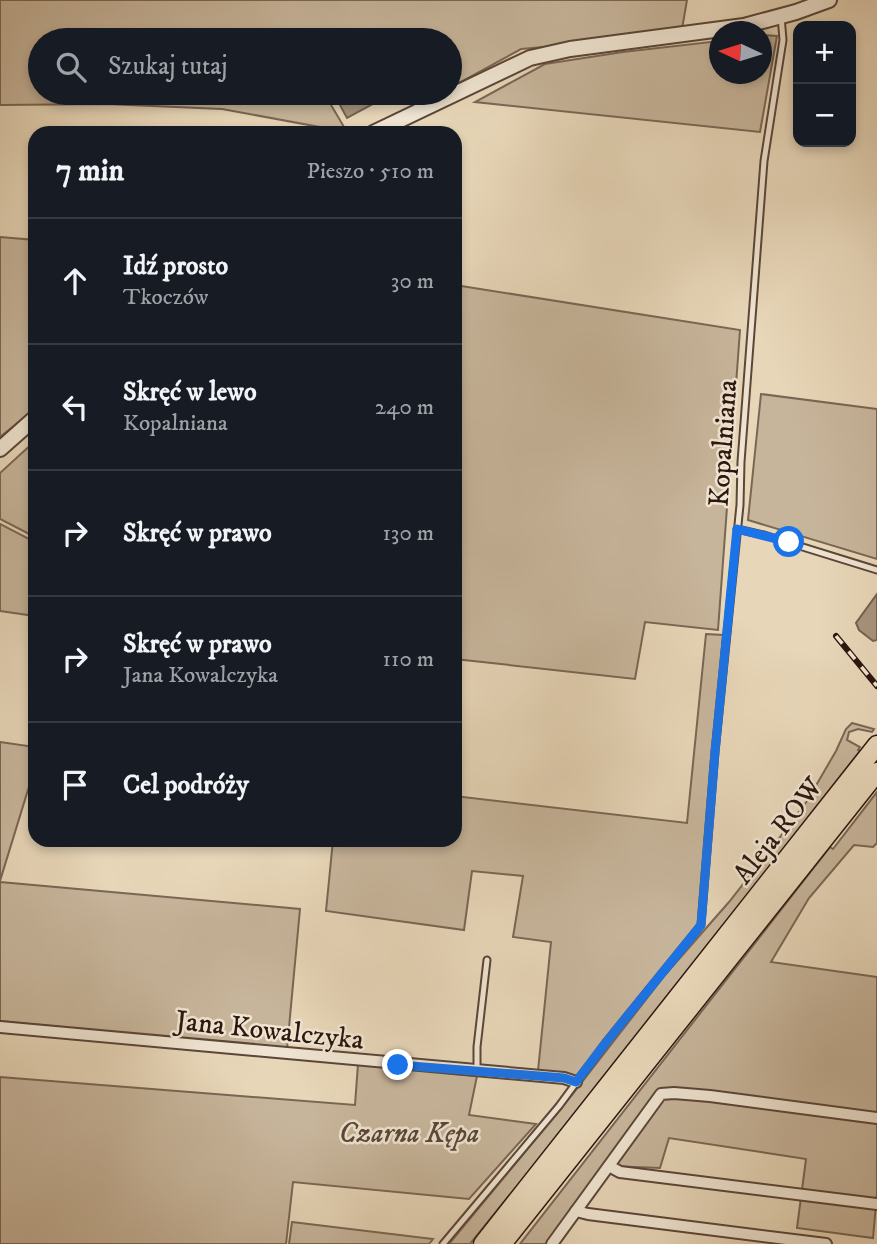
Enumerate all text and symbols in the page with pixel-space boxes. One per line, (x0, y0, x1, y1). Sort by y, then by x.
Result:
north arrow (709, 21, 772, 84)
map controls (793, 21, 856, 147)
button: + (793, 21, 856, 84)
search box (28, 28, 462, 105)
icon: search (52, 48, 90, 86)
text: Szukaj tutaj (108, 50, 228, 83)
button: − (793, 84, 856, 147)
text: 7 min (56, 153, 124, 190)
text: Pieszo · 510 m (307, 157, 434, 186)
text: Idź prosto (123, 250, 228, 283)
icon: ahead (56, 262, 94, 300)
text: 30 m (391, 267, 434, 296)
text: Tkoczów (123, 283, 209, 312)
text: Skręć w lewo (123, 376, 257, 409)
street label: Kopalniana (702, 378, 745, 508)
icon: left (56, 388, 94, 426)
text: 240 m (375, 393, 434, 422)
text: Kopalniana (123, 409, 228, 438)
icon: right (56, 514, 94, 552)
text: Skręć w prawo (123, 517, 272, 550)
text: 130 m (382, 519, 434, 548)
route start (773, 526, 804, 557)
text: Skręć w prawo (123, 628, 272, 661)
icon: right (56, 640, 94, 678)
text: 110 m (383, 645, 434, 674)
text: Jana Kowalczyka (123, 661, 278, 690)
icon: arrive (56, 766, 94, 804)
text: Cel podróży (123, 769, 249, 802)
street label: Aleja ROW (726, 770, 831, 891)
street label: Jana Kowalczyka (171, 1003, 366, 1058)
route end (382, 1049, 413, 1080)
park label: Czarna Kępa (339, 1116, 479, 1151)

